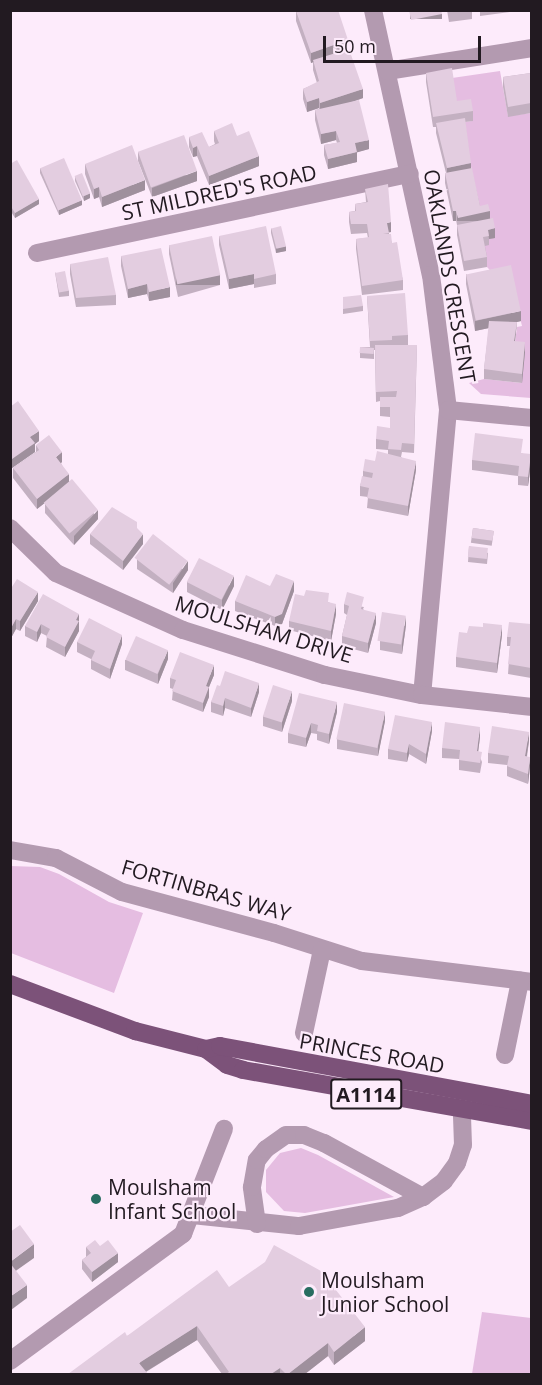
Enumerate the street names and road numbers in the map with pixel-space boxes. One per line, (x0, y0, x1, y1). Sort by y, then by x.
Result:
street label: ST MILDRED'S ROAD (119, 159, 319, 225)
street label: OAKLANDS CRESCENT (419, 167, 481, 385)
street label: MOULSHAM DRIVE (172, 590, 356, 668)
street label: FORTINBRAS WAY (119, 854, 293, 926)
street label: PRINCES ROAD (297, 1028, 447, 1078)
road number: A1114 (330, 1077, 402, 1111)

